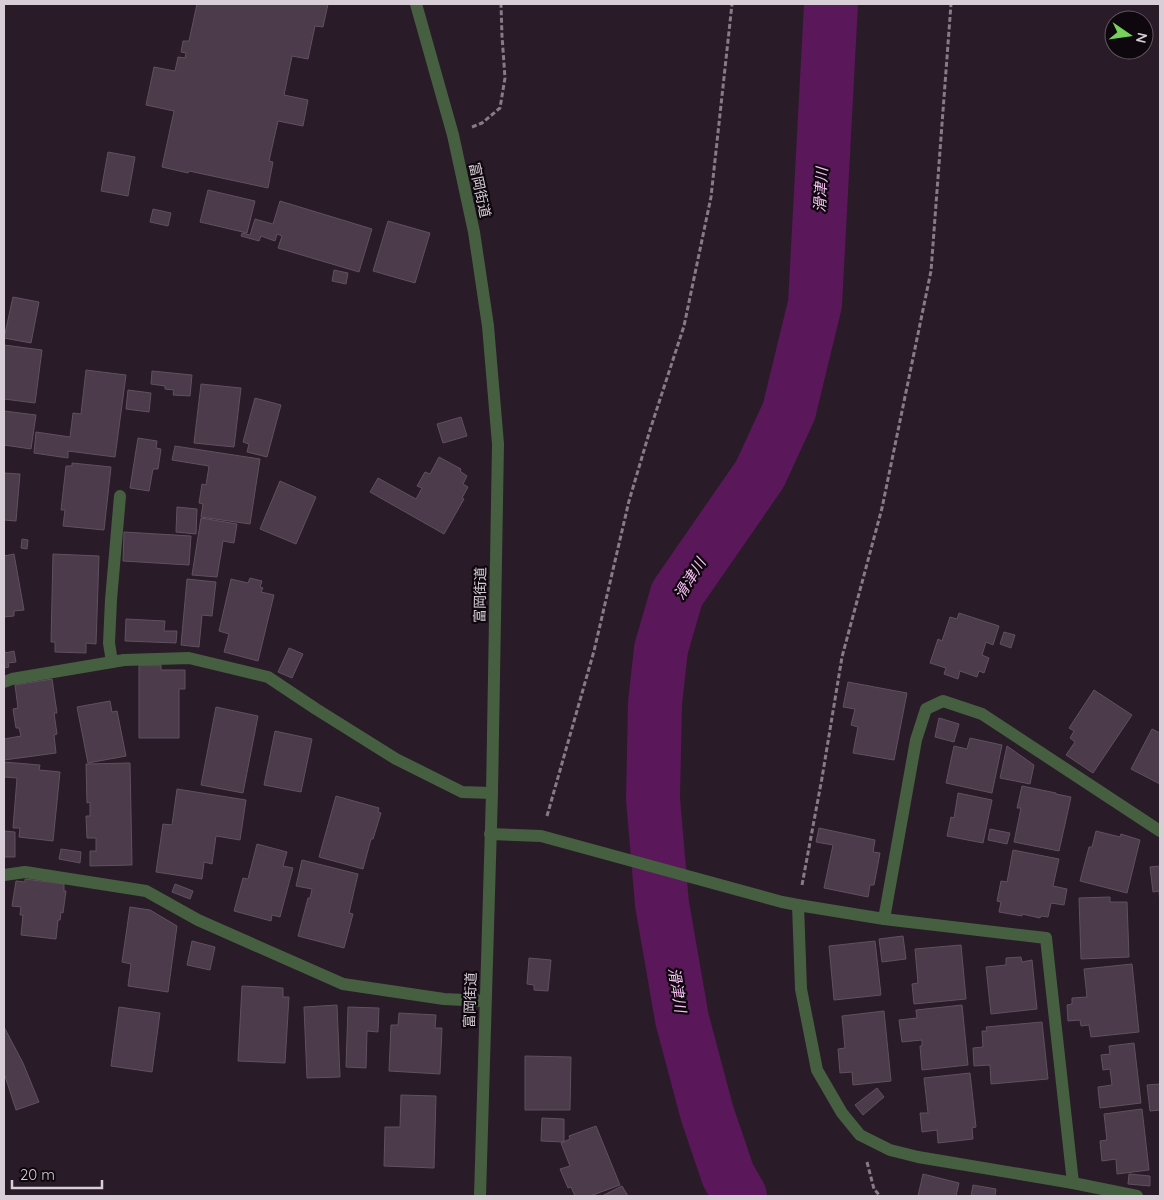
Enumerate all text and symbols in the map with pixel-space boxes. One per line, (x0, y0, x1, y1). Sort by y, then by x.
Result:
north arrow (1104, 10, 1154, 60)
text: N (1132, 31, 1152, 45)
street label: 富岡街道 (465, 161, 495, 219)
water label: 滑津川 (810, 165, 831, 213)
water label: 滑津川 (670, 553, 711, 603)
street label: 富岡街道 (471, 567, 489, 623)
water label: 滑津川 (665, 966, 691, 1016)
street label: 富岡街道 (460, 972, 480, 1028)
scale bar (12, 1158, 102, 1190)
text: 20 m (20, 1165, 55, 1184)

